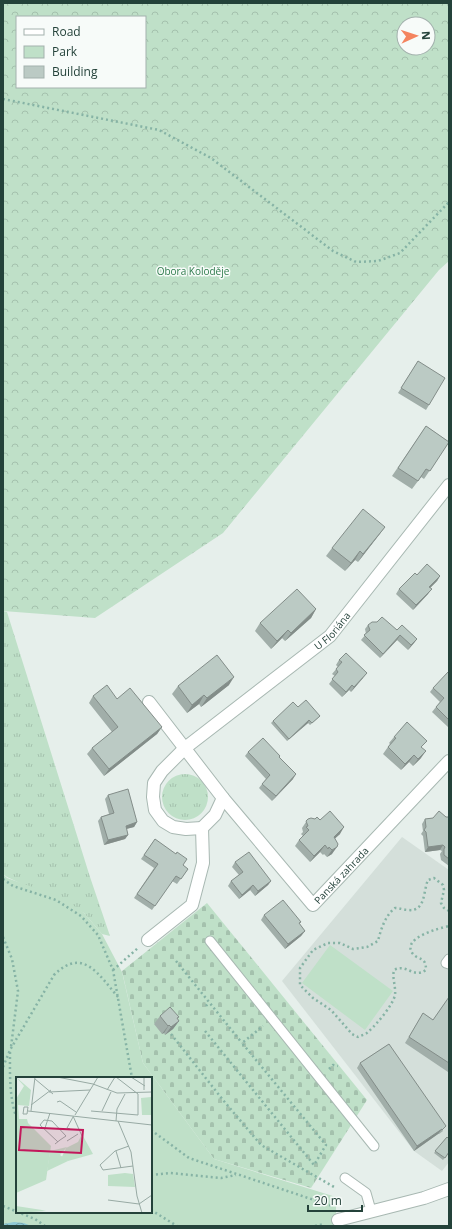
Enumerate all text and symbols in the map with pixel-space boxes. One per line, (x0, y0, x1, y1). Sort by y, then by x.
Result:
legend (16, 16, 146, 88)
north arrow (396, 16, 436, 56)
text: Road (52, 23, 81, 40)
text: N (419, 31, 434, 40)
text: Park (52, 43, 78, 60)
text: Building (52, 63, 98, 80)
park label: Obora Koloděje (157, 264, 230, 278)
street label: U Floriána (311, 609, 353, 653)
street label: Panská zahrada (311, 844, 372, 907)
inset map (16, 1077, 152, 1213)
scale bar (308, 1187, 362, 1213)
text: 20 m (314, 1192, 342, 1209)

